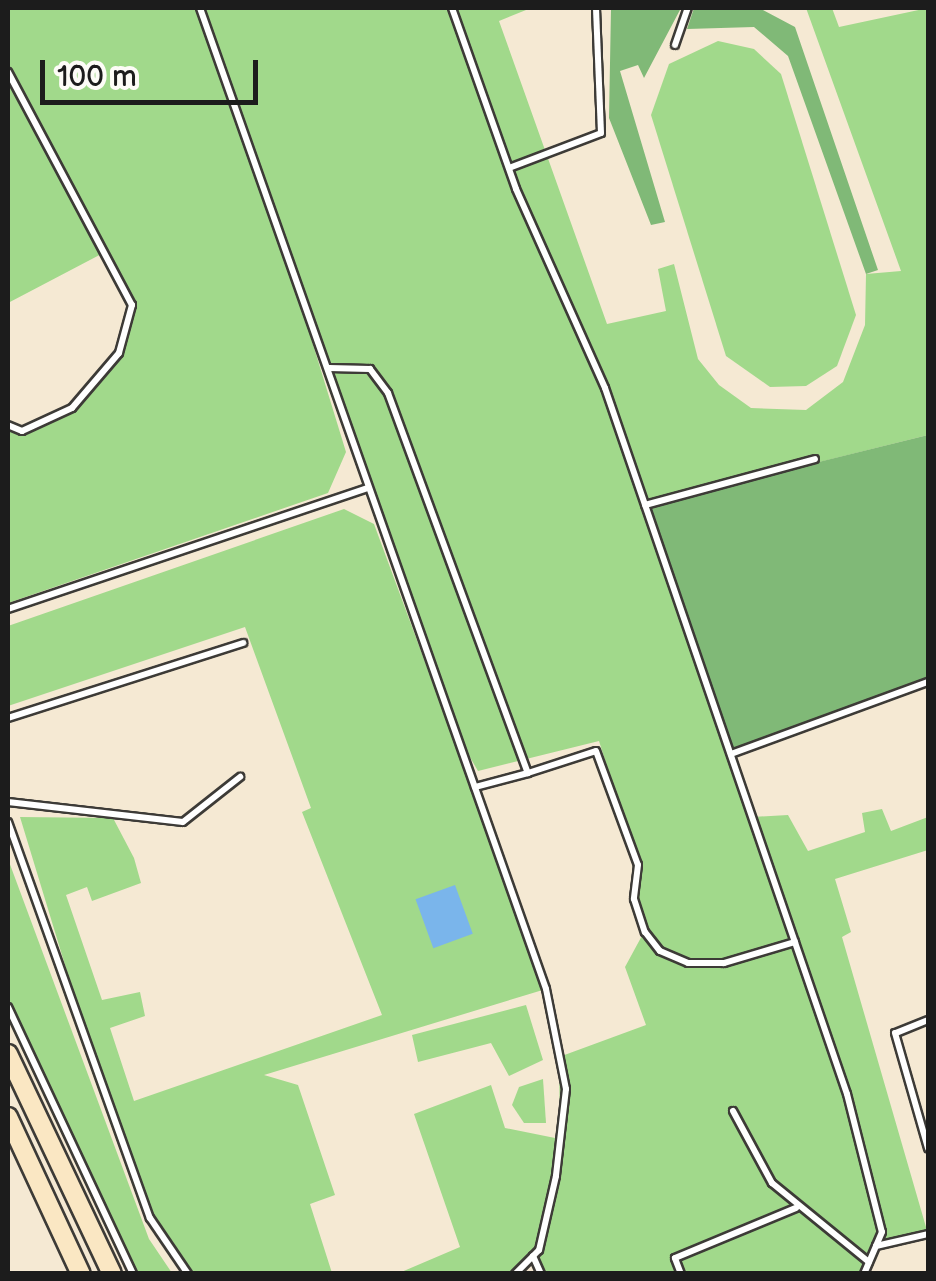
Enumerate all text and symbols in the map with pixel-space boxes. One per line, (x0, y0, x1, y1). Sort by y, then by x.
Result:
scale bar (45, 40, 262, 102)
text: 100 m (57, 59, 137, 95)

